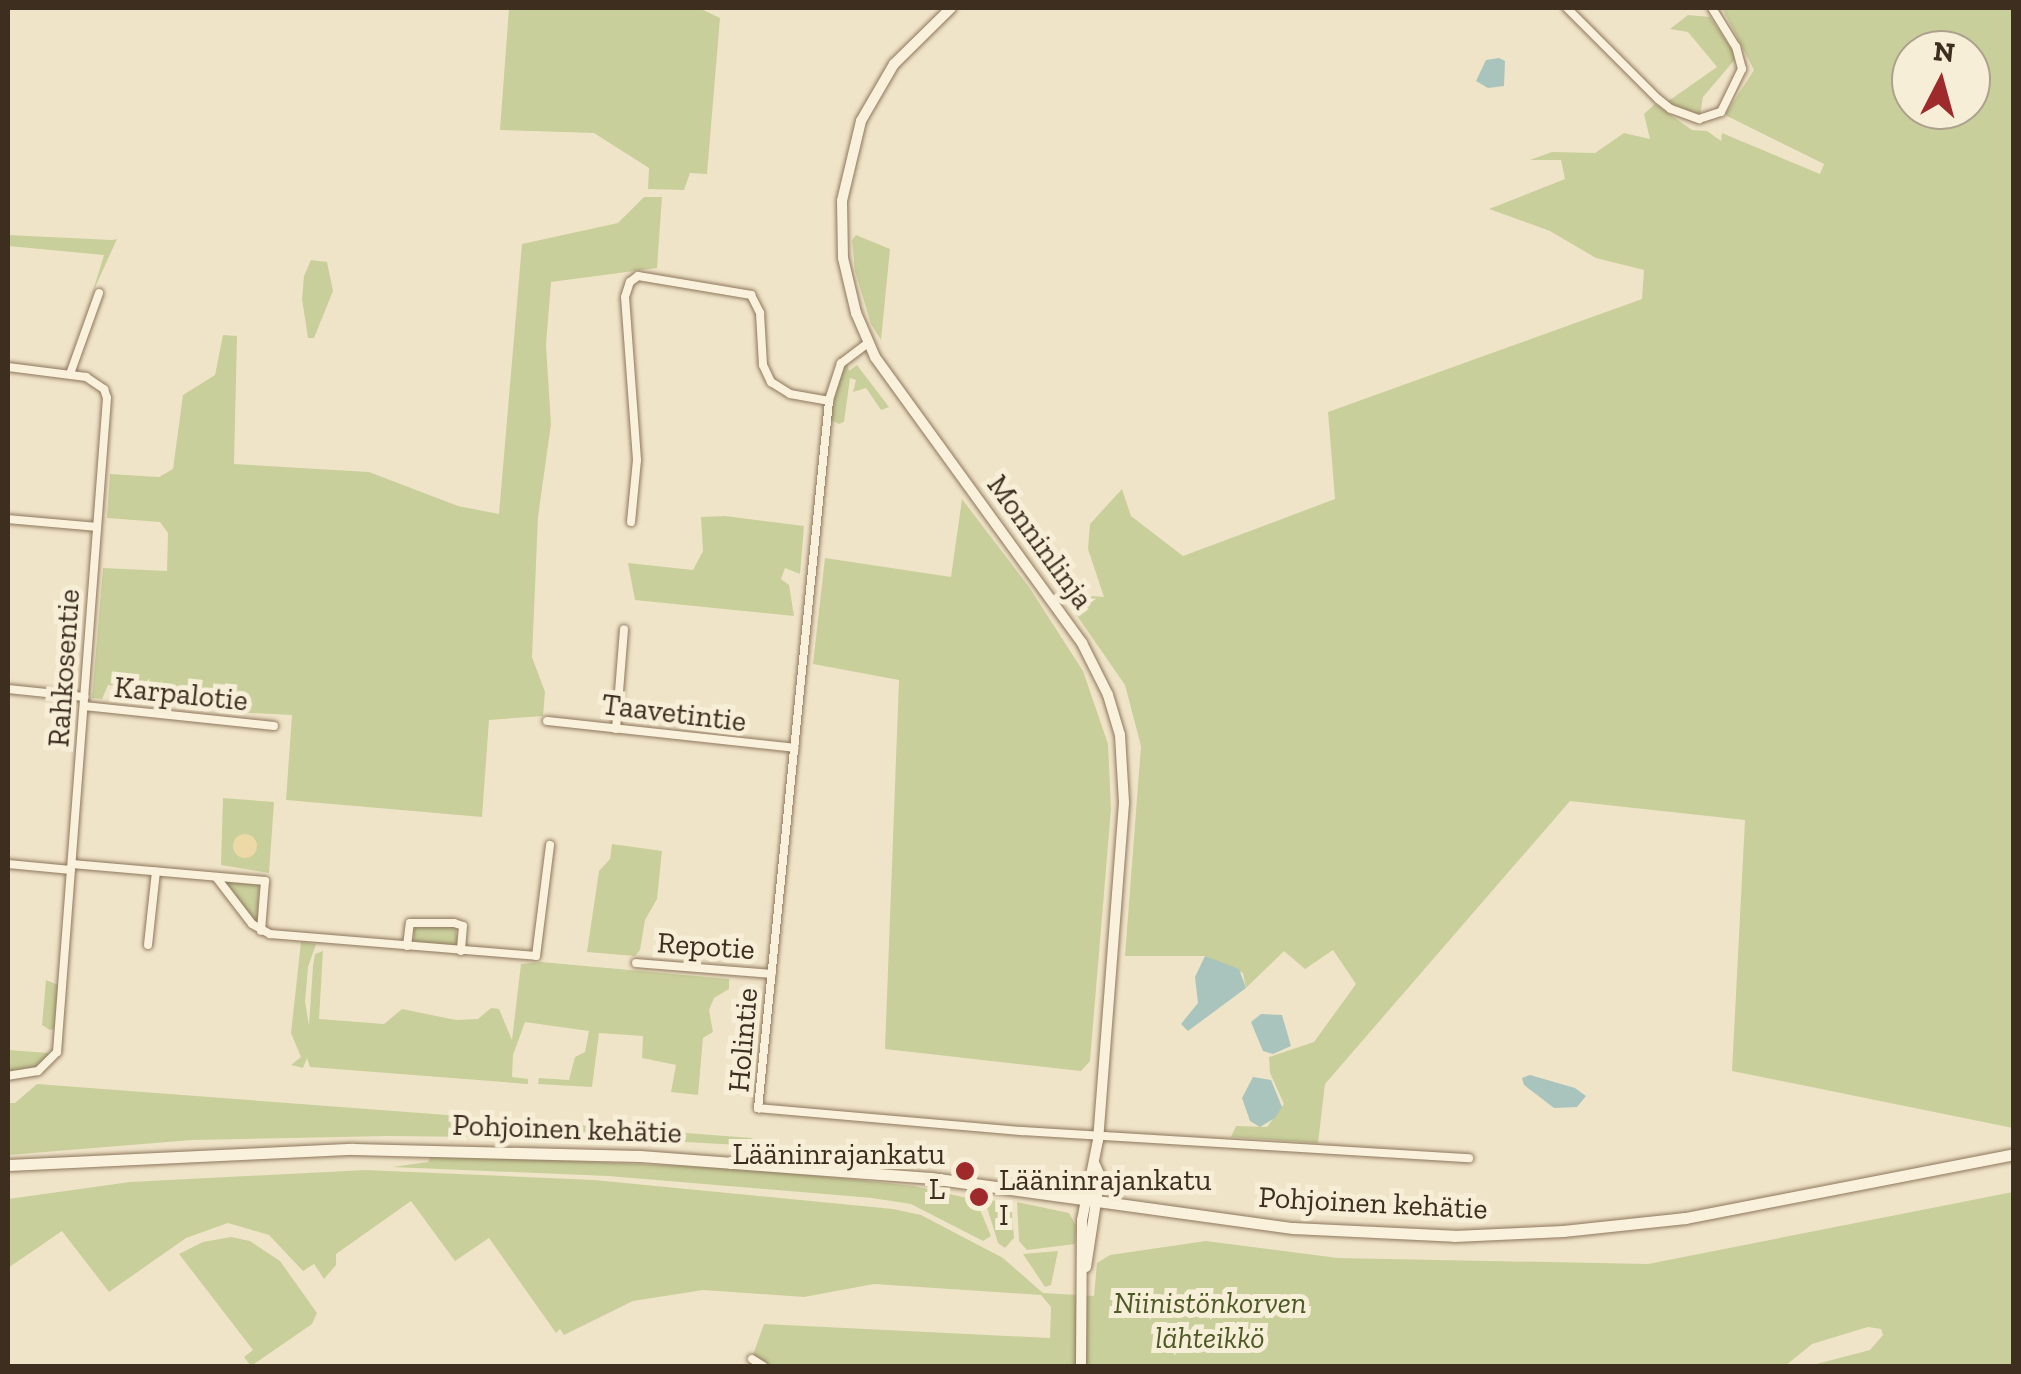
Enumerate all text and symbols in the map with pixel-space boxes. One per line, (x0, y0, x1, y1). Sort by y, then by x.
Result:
north arrow (1891, 30, 1991, 130)
text: N (1932, 34, 1956, 69)
street label: Monninlinja (979, 468, 1101, 616)
street label: Rahkosentie (41, 588, 87, 748)
street label: Karpalotie (112, 669, 250, 719)
street label: Taavetintie (600, 686, 748, 740)
street label: Repotie (656, 925, 756, 967)
street label: Holintie (721, 986, 765, 1094)
street label: Pohjoinen kehätie (452, 1107, 682, 1151)
place label: Lääninrajankatu L (733, 1136, 945, 1206)
marker: Lääninrajankatu L (954, 1160, 976, 1182)
place label: Lääninrajankatu I (999, 1162, 1211, 1232)
street label: Pohjoinen kehätie (1257, 1179, 1489, 1227)
marker: Lääninrajankatu I (968, 1186, 990, 1208)
park label: Niinistönkorven lähteikkö (1113, 1285, 1307, 1356)

